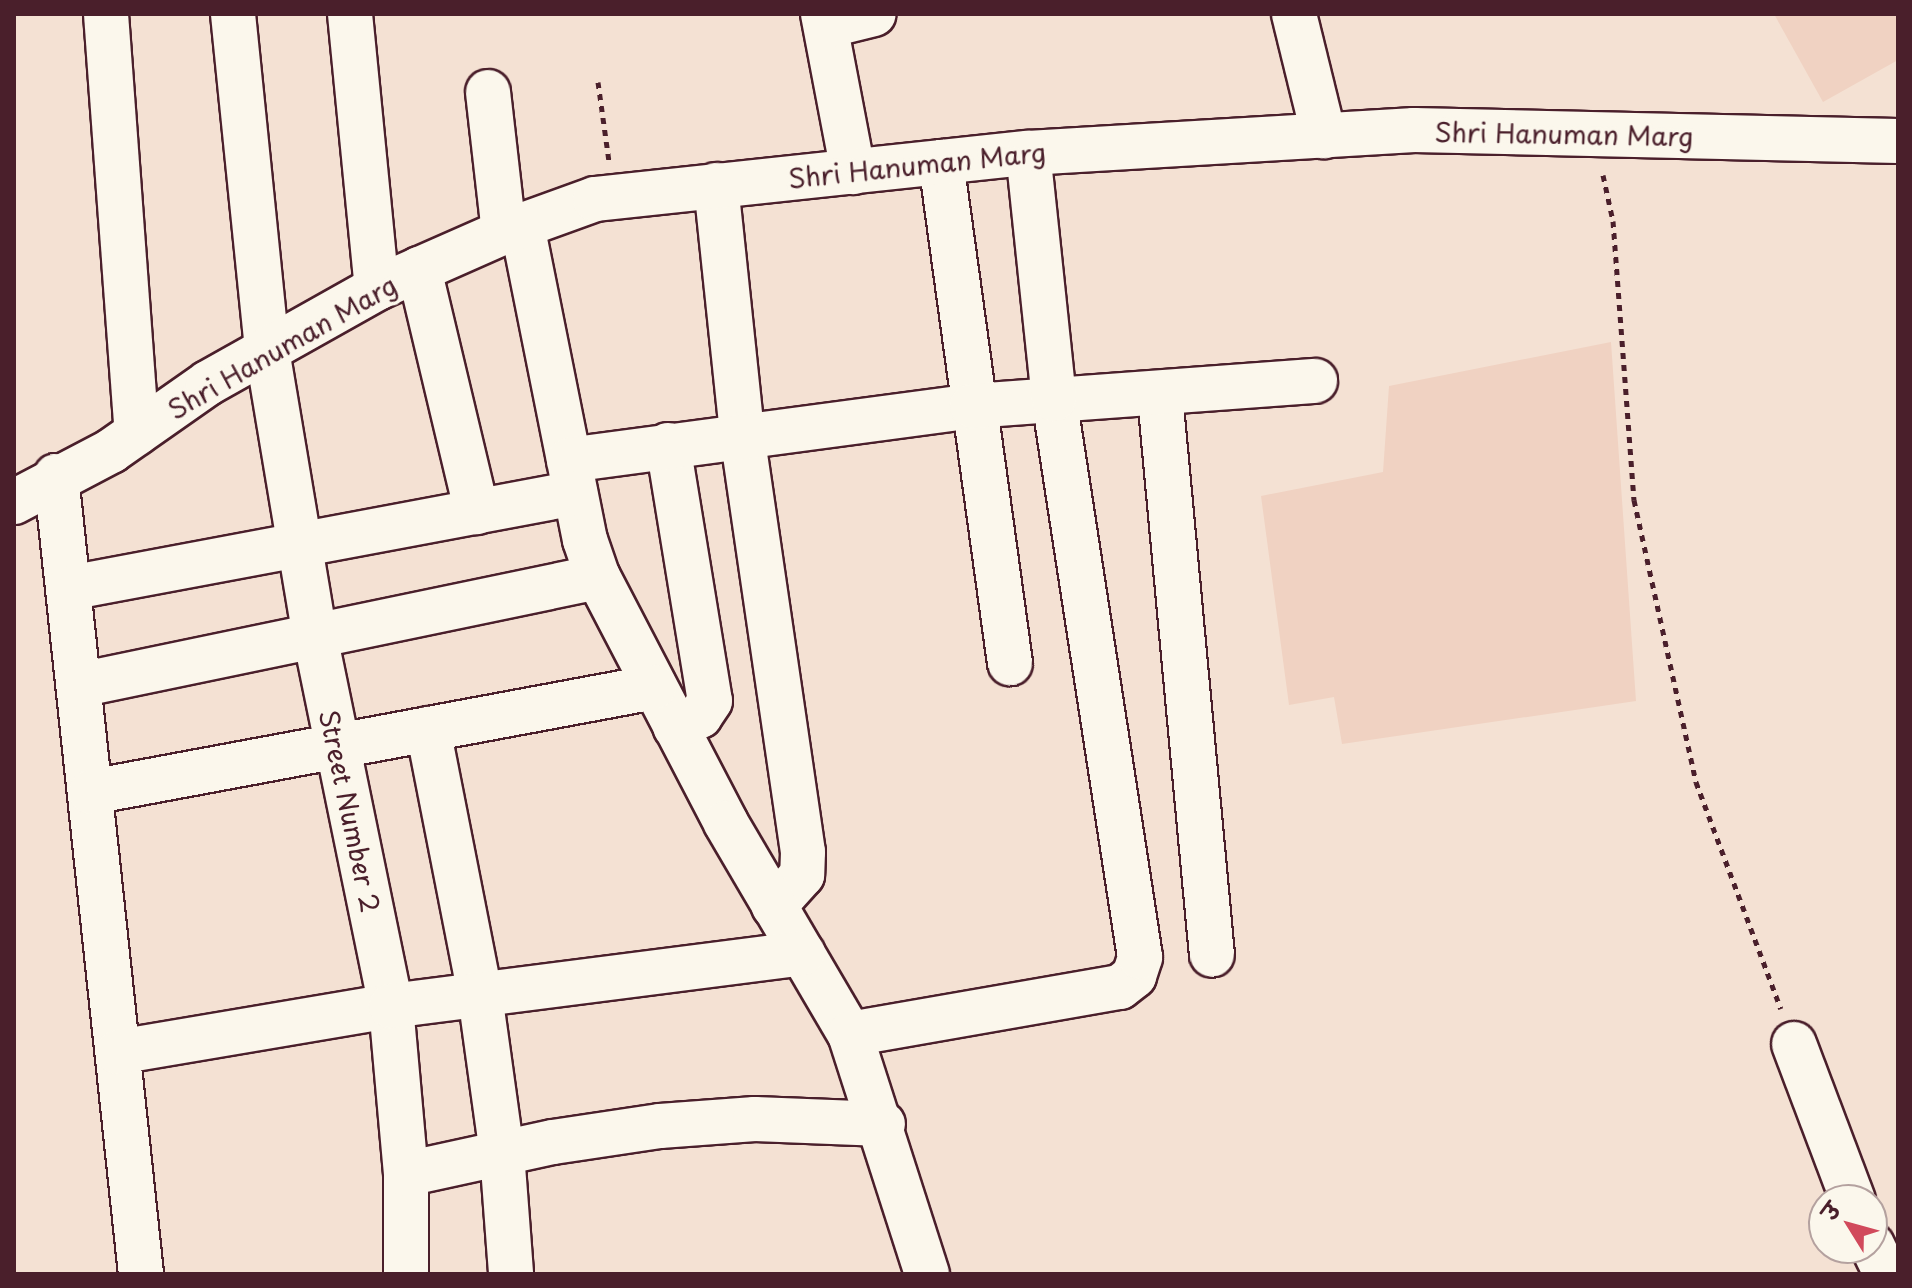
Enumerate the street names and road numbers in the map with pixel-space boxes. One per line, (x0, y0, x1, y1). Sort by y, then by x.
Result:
street label: Shri Hanuman Marg (1434, 116, 1694, 152)
street label: Shri Hanuman Marg (787, 136, 1047, 194)
street label: Shri Hanuman Marg (162, 269, 402, 425)
street label: Street Number 2 (313, 704, 387, 918)

